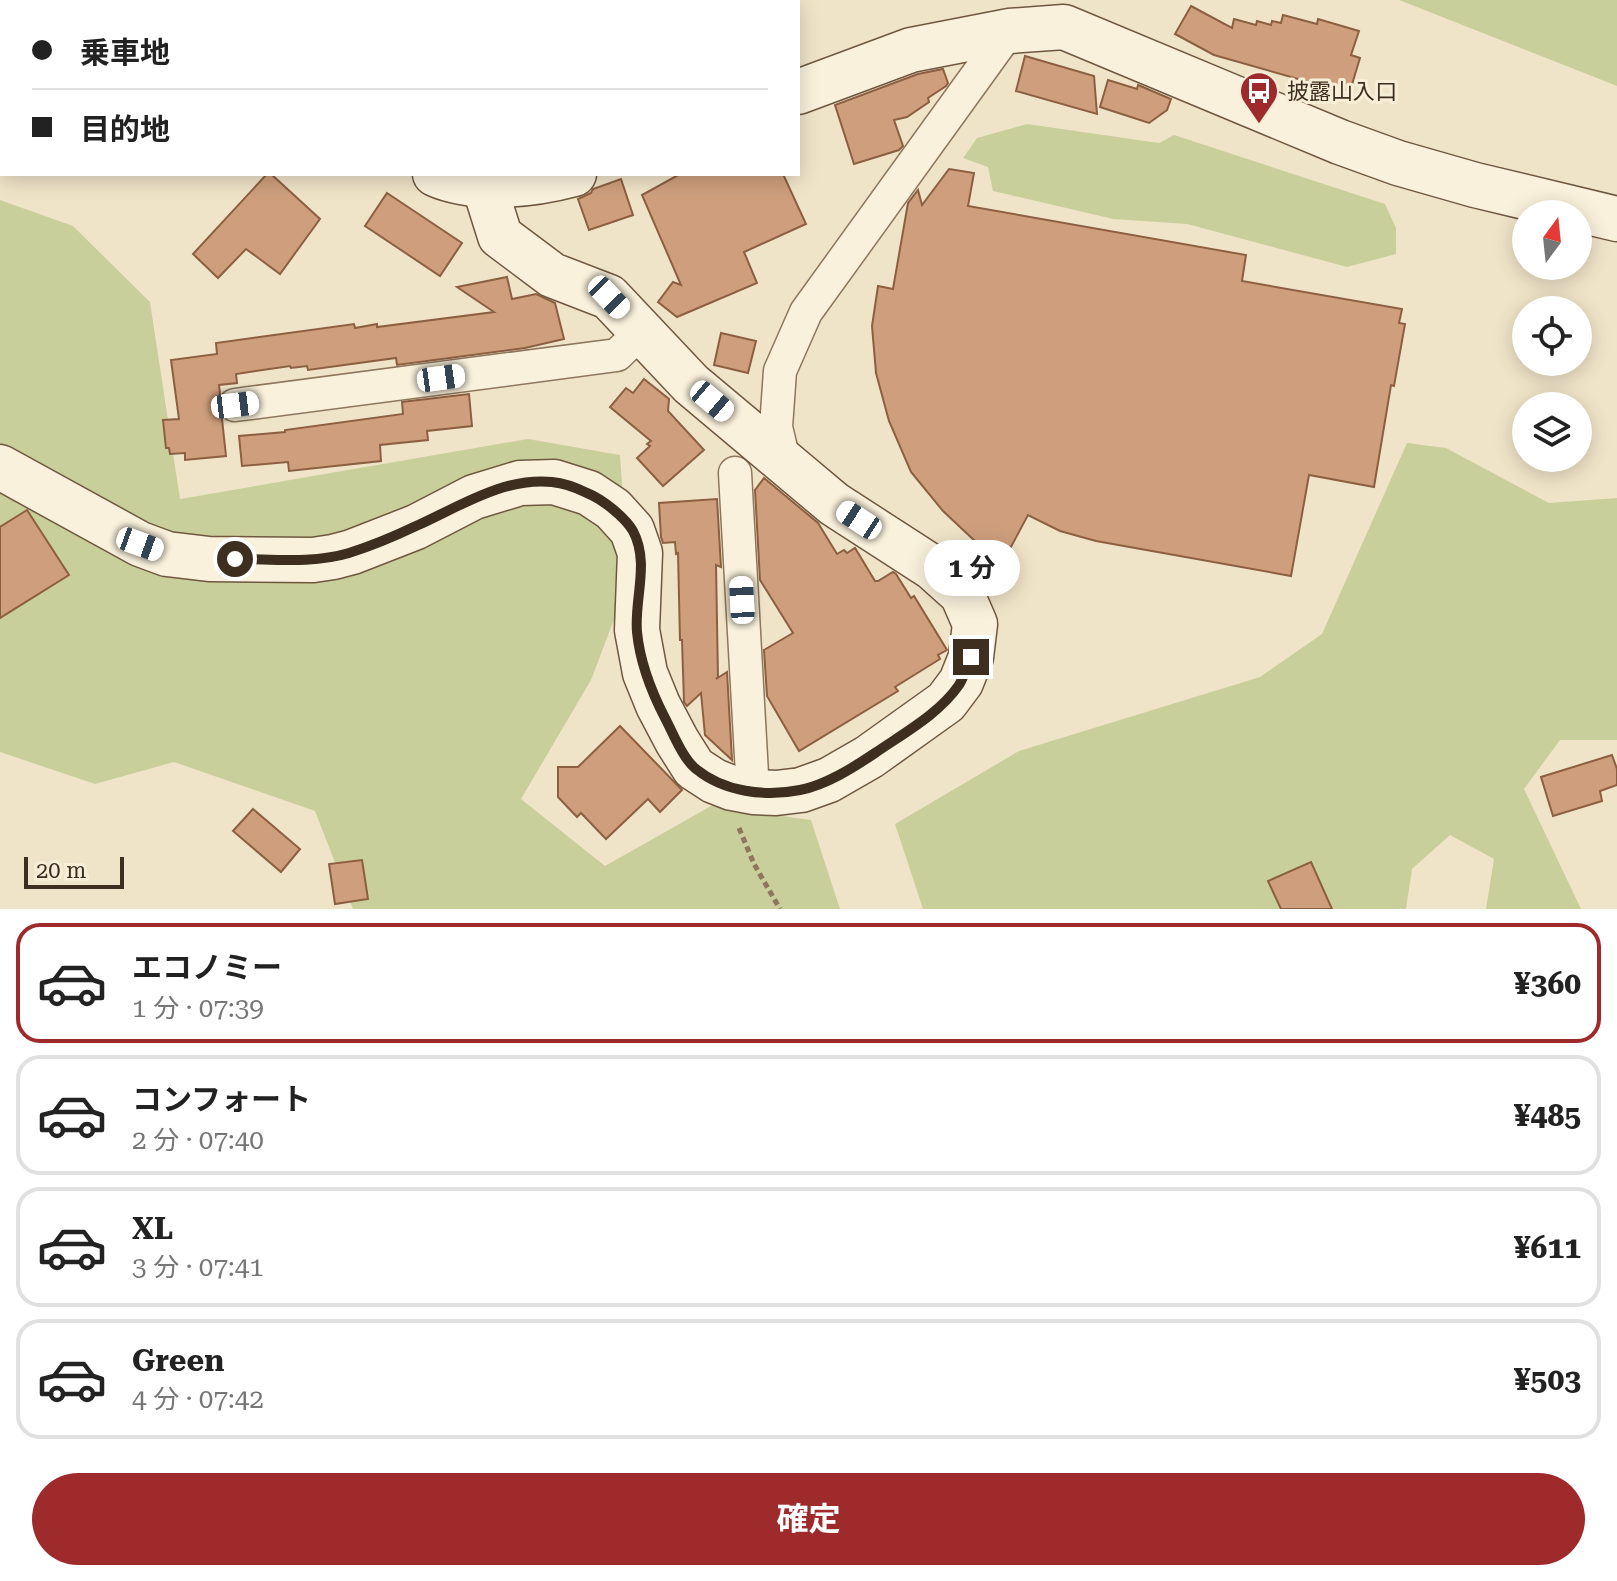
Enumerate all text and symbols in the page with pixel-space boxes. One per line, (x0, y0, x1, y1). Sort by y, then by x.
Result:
text: 乗車地 (80, 35, 170, 70)
bus stop icon: 披露山入口 (1238, 70, 1280, 125)
place label: 披露山入口 (1287, 79, 1397, 104)
text: 目的地 (80, 112, 170, 147)
north arrow (1512, 200, 1592, 280)
map controls (1512, 200, 1592, 472)
car (584, 271, 634, 323)
button: locate (1512, 296, 1592, 376)
car (416, 363, 466, 393)
car (686, 376, 738, 426)
car (210, 390, 260, 420)
button: layers (1512, 392, 1592, 472)
car (832, 497, 886, 543)
car (113, 525, 167, 563)
route start (217, 541, 253, 577)
callout: 1 分 (923, 541, 1019, 597)
text: 1 分 (948, 553, 996, 583)
car (729, 575, 755, 625)
route end (953, 639, 989, 675)
scale bar (24, 853, 124, 889)
text: 20 m (36, 858, 86, 883)
icon: car (36, 947, 108, 1019)
text: エコノミー (132, 950, 282, 985)
text: ¥360 (1514, 966, 1581, 1001)
text: 1 分 · 07:39 (132, 993, 264, 1023)
icon: car (36, 1079, 108, 1151)
text: コンフォート (132, 1082, 311, 1117)
text: ¥485 (1514, 1098, 1581, 1133)
text: 2 分 · 07:40 (132, 1125, 264, 1155)
icon: car (36, 1211, 108, 1283)
text: XL (132, 1211, 173, 1246)
text: ¥611 (1514, 1230, 1581, 1265)
text: 3 分 · 07:41 (132, 1252, 264, 1282)
icon: car (36, 1343, 108, 1415)
text: Green (132, 1343, 224, 1378)
text: ¥503 (1514, 1362, 1581, 1397)
text: 4 分 · 07:42 (132, 1384, 264, 1414)
button: 確定 (32, 1473, 1585, 1565)

